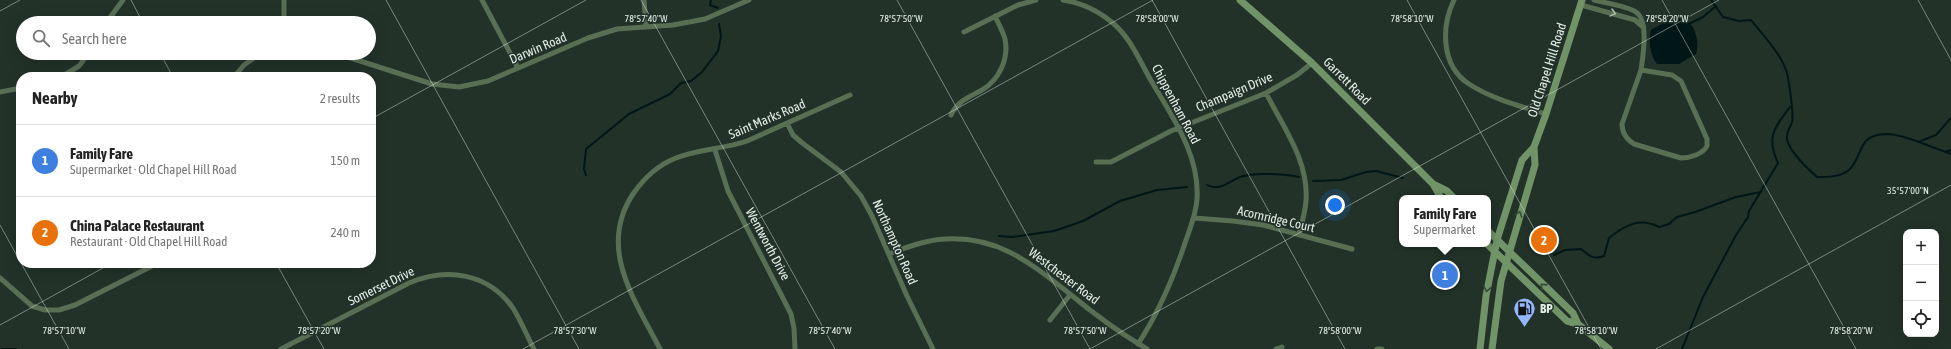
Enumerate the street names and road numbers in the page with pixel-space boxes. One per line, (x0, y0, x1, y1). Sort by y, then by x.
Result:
street label: Old Chapel Hill Road (1525, 21, 1569, 119)
street label: Darwin Road (507, 29, 569, 67)
street label: Garrett Road (1320, 54, 1374, 108)
street label: Chippenham Road (1149, 62, 1203, 146)
street label: Champaign Drive (1193, 69, 1275, 115)
street label: Saint Marks Road (726, 96, 808, 142)
street label: Northampton Road (869, 197, 921, 287)
street label: Acornridge Court (1236, 203, 1316, 235)
street label: Wentworth Drive (743, 205, 793, 283)
street label: Westchester Road (1026, 245, 1102, 307)
street label: Somerset Drive (345, 263, 417, 309)

